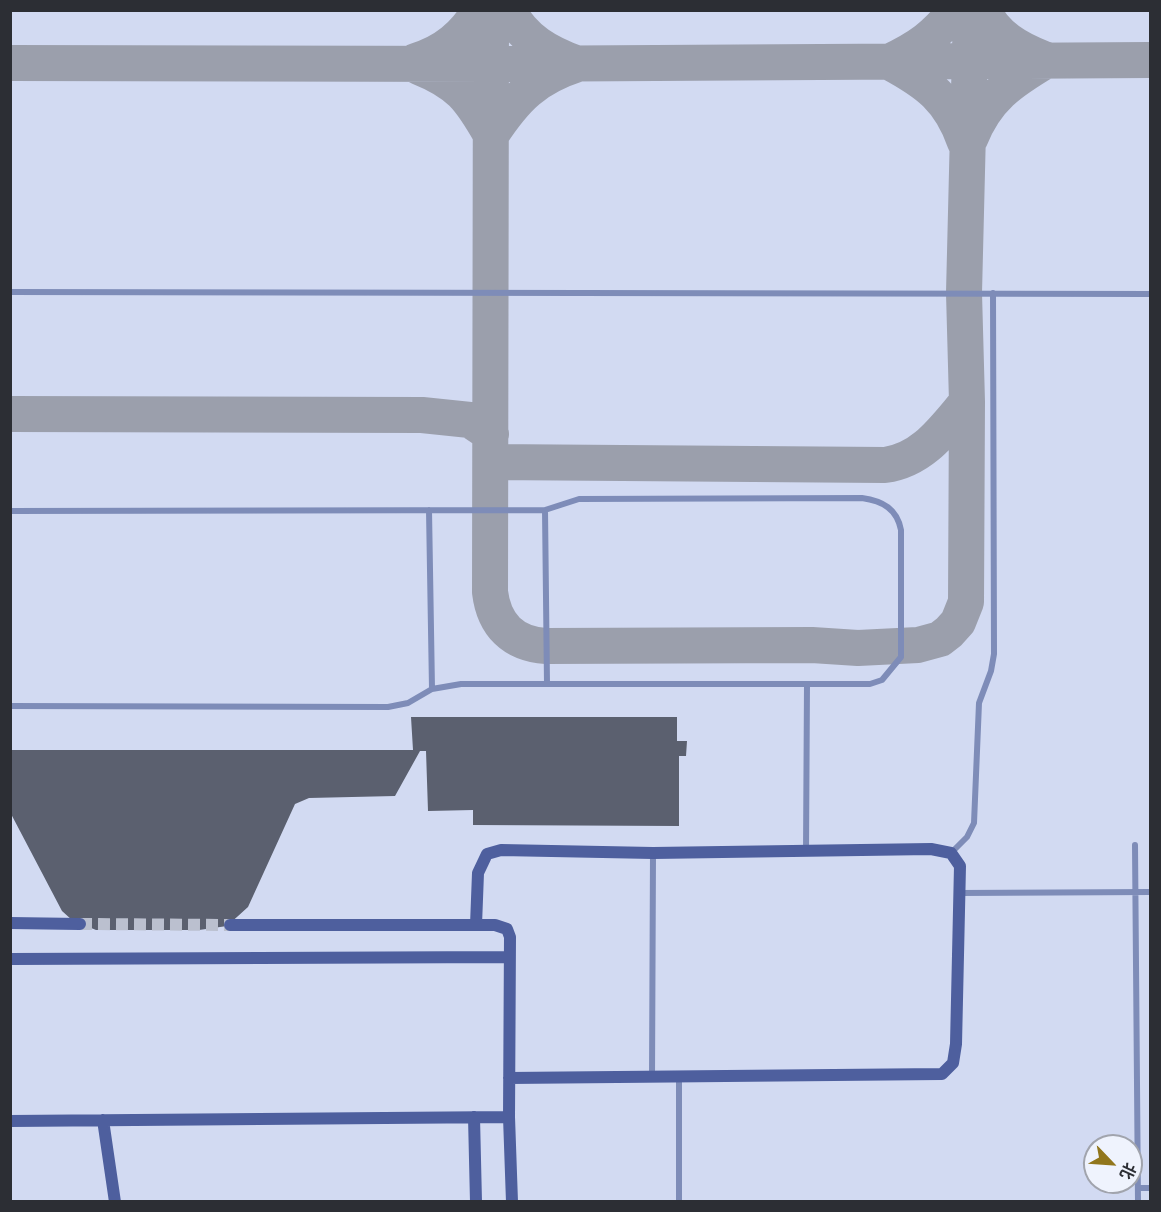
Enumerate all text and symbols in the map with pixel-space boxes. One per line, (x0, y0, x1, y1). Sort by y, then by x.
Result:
north arrow (1083, 1134, 1143, 1194)
text: 北 (1116, 1160, 1140, 1182)

